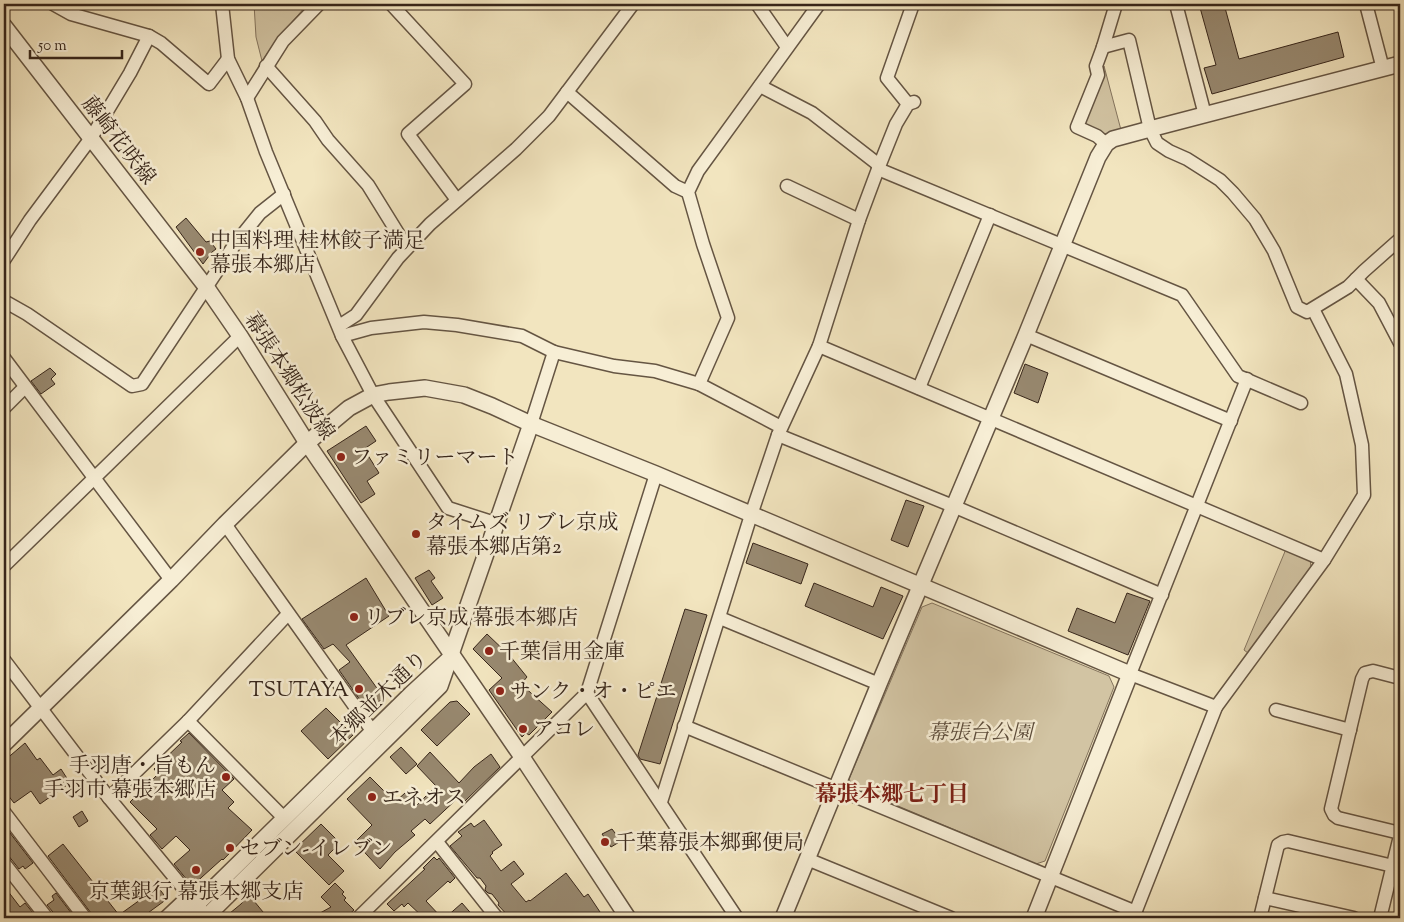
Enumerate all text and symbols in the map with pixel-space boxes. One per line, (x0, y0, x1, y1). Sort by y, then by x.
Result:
scale bar (30, 28, 122, 60)
text: 50 m (37, 36, 67, 57)
street label: 藤崎花咲線 (73, 91, 162, 192)
place label: 中国料理 桂林餃子満足 幕張本郷店 (210, 227, 424, 281)
marker: 中国料理 桂林餃子満足 幕張本郷店 (194, 246, 206, 258)
street label: 幕張本郷松波線 (236, 307, 341, 447)
place label: ファミリーマート (351, 444, 519, 474)
marker: ファミリーマート (335, 451, 347, 463)
place label: タイムズ リブレ京成 幕張本郷店第2 (426, 509, 618, 563)
marker: タイムズ リブレ京成 幕張本郷店第2 (410, 528, 422, 540)
place label: リブレ京成 幕張本郷店 (364, 604, 578, 634)
marker: リブレ京成 幕張本郷店 (348, 611, 360, 623)
place label: 千葉信用金庫 (499, 638, 625, 668)
street label: 本郷並木通り (324, 645, 435, 754)
marker: 千葉信用金庫 (483, 645, 495, 657)
place label: TSUTAYA (249, 676, 349, 706)
place label: サンク・オ・ピエ (510, 678, 677, 708)
marker: TSUTAYA (353, 683, 365, 695)
marker: サンク・オ・ピエ (494, 685, 506, 697)
place label: アコレ (533, 716, 595, 746)
park label: 幕張台公園 (928, 719, 1035, 749)
marker: アコレ (517, 723, 529, 735)
place label: 手羽唐・旨もん 手羽市 幕張本郷店 (44, 752, 216, 806)
marker: 手羽唐・旨もん 手羽市 幕張本郷店 (220, 771, 232, 783)
district label: 幕張本郷七丁目 (815, 780, 969, 812)
place label: エネオス (382, 784, 466, 814)
marker: エネオス (366, 791, 378, 803)
place label: 千葉幕張本郷郵便局 (615, 829, 804, 859)
place label: セブン-イレブン (240, 835, 392, 865)
marker: 千葉幕張本郷郵便局 (599, 836, 611, 848)
marker: セブン-イレブン (224, 842, 236, 854)
marker: 京葉銀行 幕張本郷支店 (190, 864, 202, 876)
place label: 京葉銀行 幕張本郷支店 (89, 878, 303, 908)

